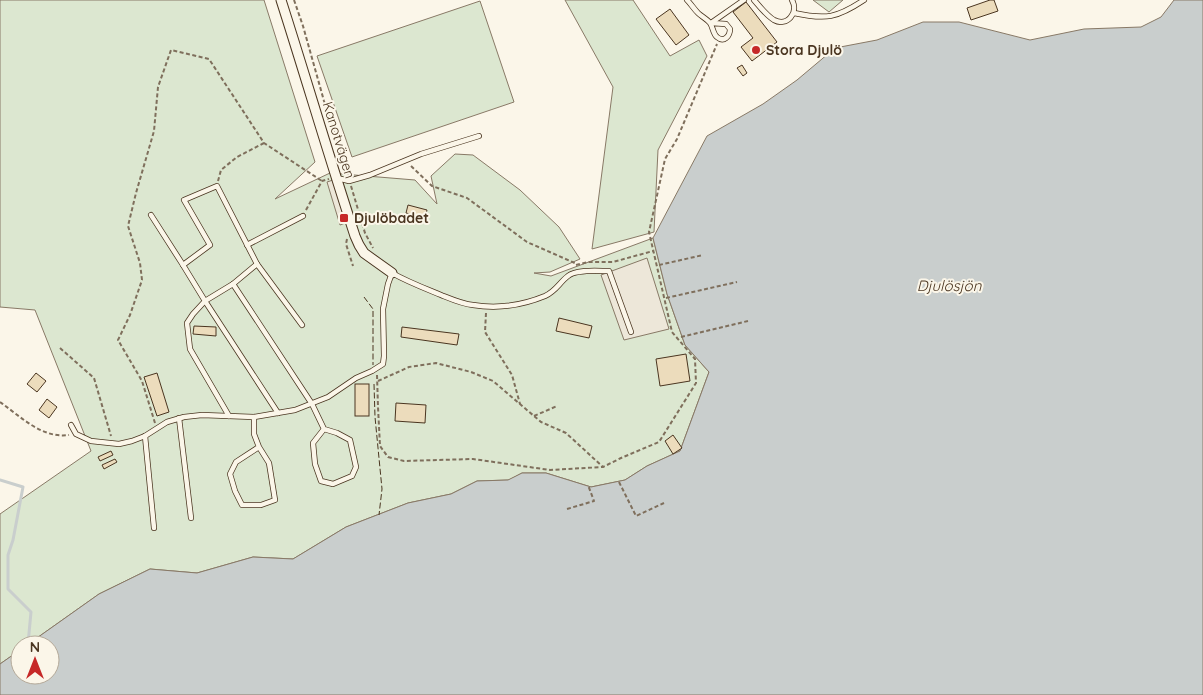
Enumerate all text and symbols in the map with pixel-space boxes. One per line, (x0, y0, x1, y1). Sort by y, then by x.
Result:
place label: Stora Djulö (766, 41, 842, 59)
marker: Stora Djulö (750, 44, 762, 56)
street label: Kanotvägen (319, 99, 359, 181)
place label: Djulöbadet (354, 209, 429, 227)
marker: Djulöbadet (338, 212, 350, 224)
water label: Djulösjön (917, 276, 982, 295)
north arrow (10, 635, 60, 685)
text: N (30, 638, 40, 656)

